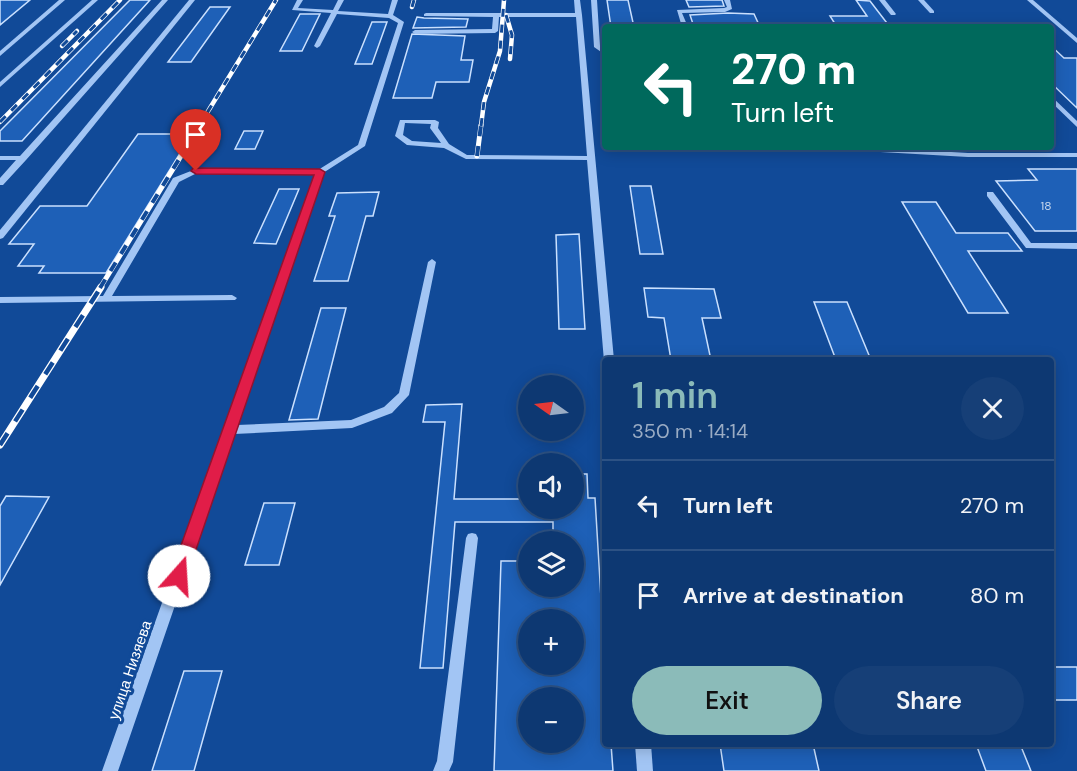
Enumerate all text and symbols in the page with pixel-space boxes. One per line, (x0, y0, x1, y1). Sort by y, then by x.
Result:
text: 270 m (731, 42, 856, 97)
icon: left (632, 48, 710, 126)
text: Turn left (731, 95, 834, 130)
pin (170, 109, 221, 171)
icon: arrive (179, 118, 212, 151)
house number: 18 (1040, 198, 1052, 214)
text: 1 min (632, 372, 718, 419)
north arrow (518, 375, 584, 441)
map controls (518, 375, 584, 753)
button: close (961, 377, 1024, 440)
text: 350 m · 14:14 (632, 418, 748, 444)
button: sound (518, 453, 584, 519)
icon: left (632, 489, 665, 522)
text: Turn left (683, 491, 773, 520)
text: 270 m (960, 491, 1024, 520)
button: layers (518, 531, 584, 597)
position arrow (147, 544, 211, 608)
icon: arrive (632, 579, 665, 612)
text: Arrive at destination (683, 581, 904, 610)
text: 80 m (970, 581, 1024, 610)
button: + (518, 609, 584, 675)
street label: улица Низяева (104, 617, 157, 722)
button: Exit (632, 666, 822, 735)
button: Share (834, 666, 1024, 735)
button: − (518, 687, 584, 753)

